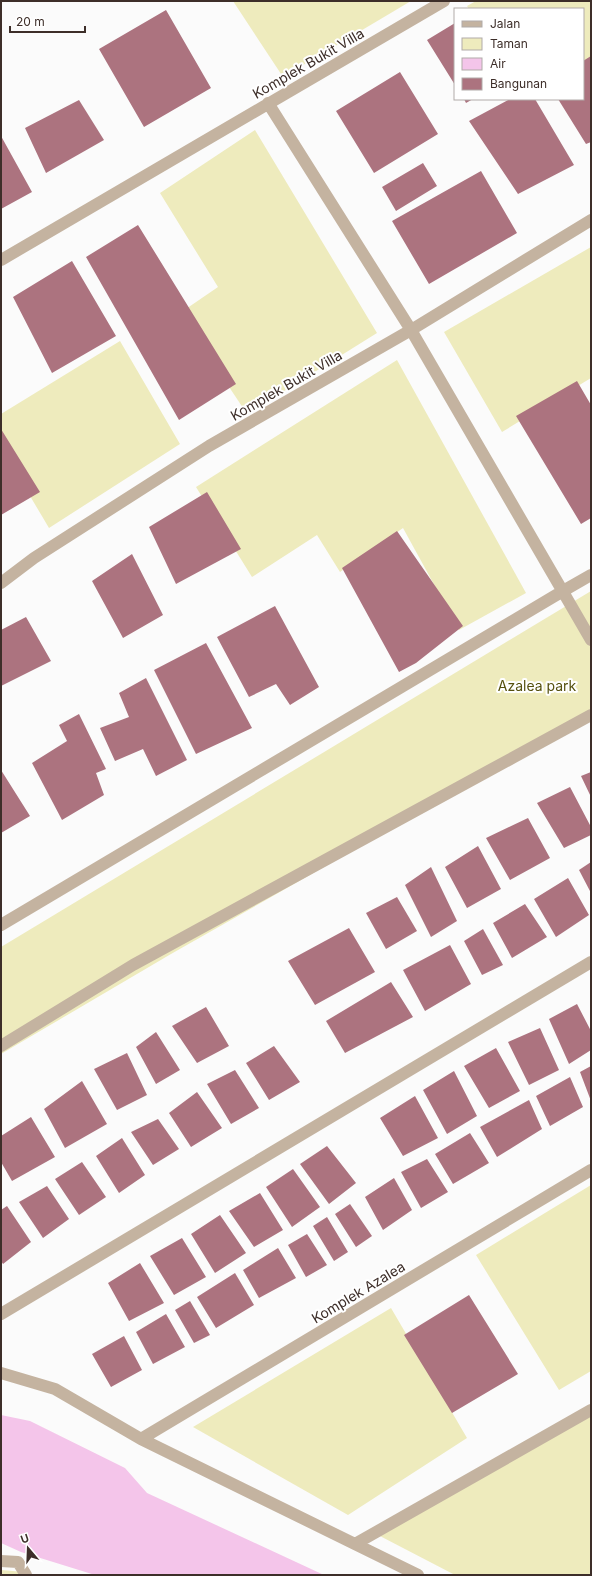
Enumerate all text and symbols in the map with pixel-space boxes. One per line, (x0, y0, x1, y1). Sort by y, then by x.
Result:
scale bar (10, 8, 85, 34)
legend (454, 8, 584, 100)
text: 20 m (16, 14, 45, 29)
text: Jalan (490, 16, 520, 31)
street label: Komplek Bukit Villa (249, 24, 367, 102)
text: Taman (490, 36, 528, 51)
text: Air (490, 56, 506, 71)
text: Bangunan (490, 76, 547, 91)
street label: Komplek Bukit Villa (227, 346, 345, 424)
park label: Azalea park (498, 677, 577, 694)
street label: Komplek Azalea (308, 1257, 408, 1327)
north arrow (8, 1528, 48, 1568)
text: U (19, 1531, 31, 1546)

